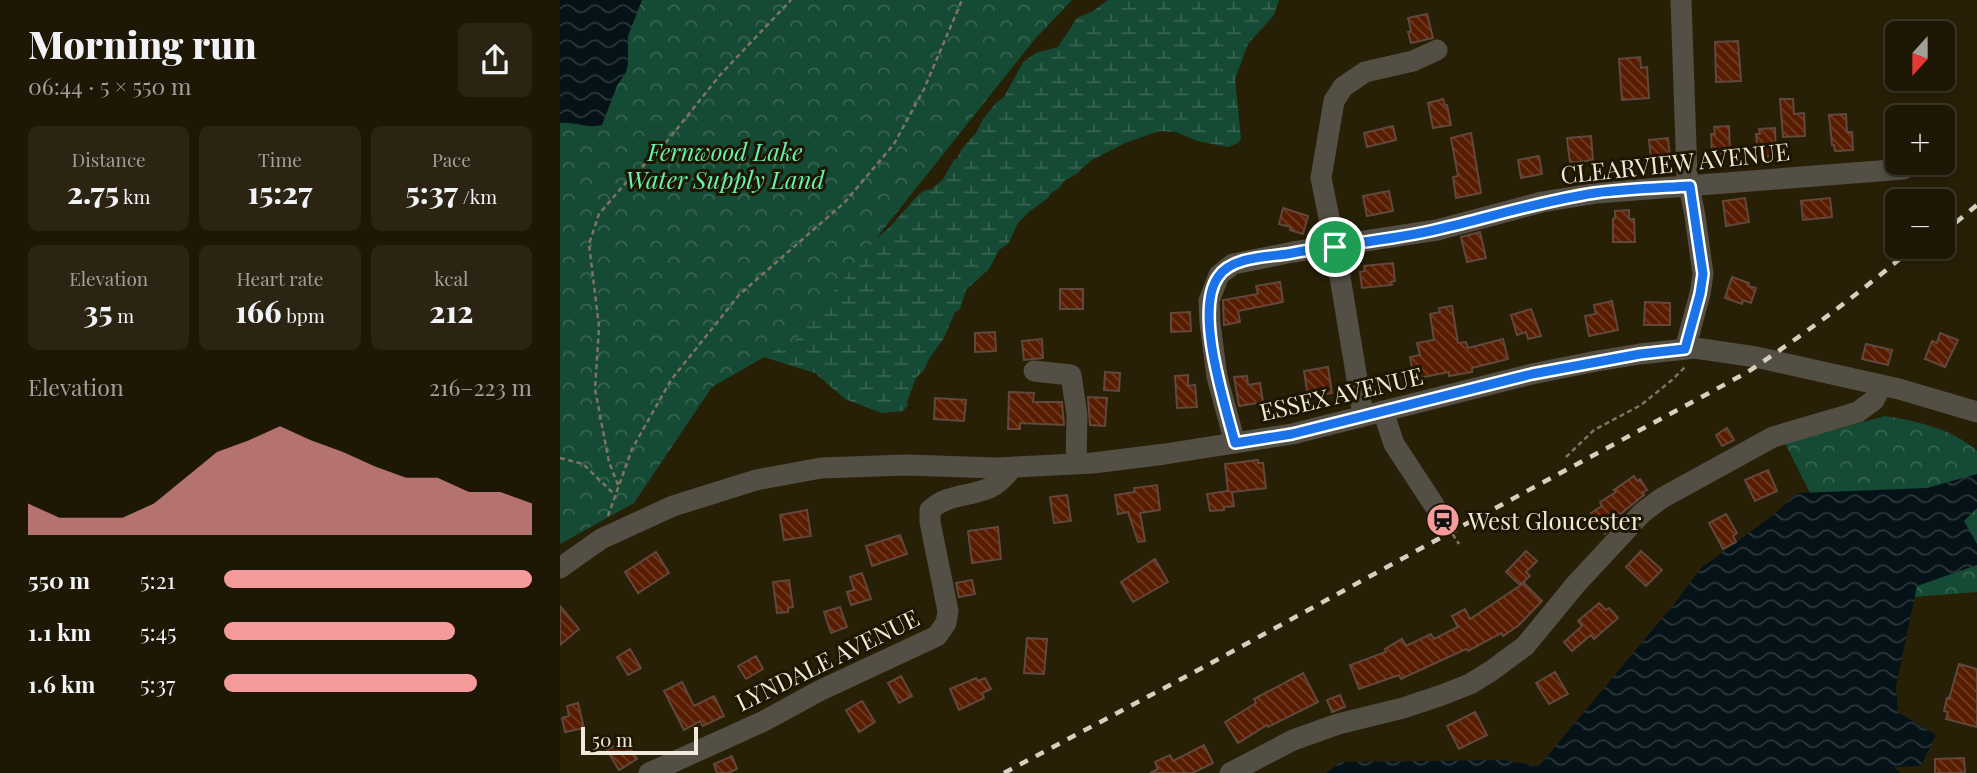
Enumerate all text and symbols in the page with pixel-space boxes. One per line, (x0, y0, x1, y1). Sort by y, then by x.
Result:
text: Morning run (28, 18, 257, 69)
north arrow (1885, 21, 1955, 91)
map controls (1885, 21, 1955, 259)
button: share (458, 23, 532, 97)
text: 06:44 · 5 × 550 m (28, 70, 192, 101)
button: + (1885, 105, 1955, 175)
street label: CLEARVIEW AVENUE (1559, 134, 1791, 190)
park label: Fernwood Lake Water Supply Land (626, 135, 825, 195)
text: Distance (72, 146, 146, 172)
text: Time (258, 146, 302, 172)
text: Pace (432, 146, 471, 172)
text: 2.75 (67, 172, 119, 212)
text: 15:27 (248, 172, 312, 212)
text: 5:37 (406, 172, 458, 212)
text: km (119, 183, 150, 209)
text: /km (458, 183, 497, 209)
button: − (1885, 189, 1955, 259)
pin (1305, 217, 1365, 277)
icon: arrive (1316, 228, 1354, 266)
text: Elevation (69, 265, 148, 291)
text: Heart rate (237, 265, 323, 291)
text: kcal (434, 265, 468, 291)
text: 35 (83, 291, 112, 331)
text: 166 (235, 291, 281, 331)
text: 212 (429, 291, 473, 331)
text: m (112, 302, 134, 328)
text: bpm (281, 302, 325, 328)
street label: ESSEX AVENUE (1256, 359, 1426, 427)
text: Elevation (28, 371, 124, 402)
text: 216–223 m (429, 371, 532, 402)
station icon: West Gloucester (1424, 501, 1462, 539)
place label: West Gloucester (1467, 504, 1642, 536)
text: 550 m (28, 564, 90, 595)
text: 5:21 (140, 564, 175, 595)
street label: LYNDALE AVENUE (730, 601, 924, 717)
text: 1.1 km (28, 616, 91, 647)
text: 5:45 (140, 616, 177, 647)
text: 1.6 km (28, 668, 95, 699)
text: 5:37 (140, 668, 175, 699)
scale bar (581, 724, 698, 756)
text: 50 m (592, 726, 633, 752)

